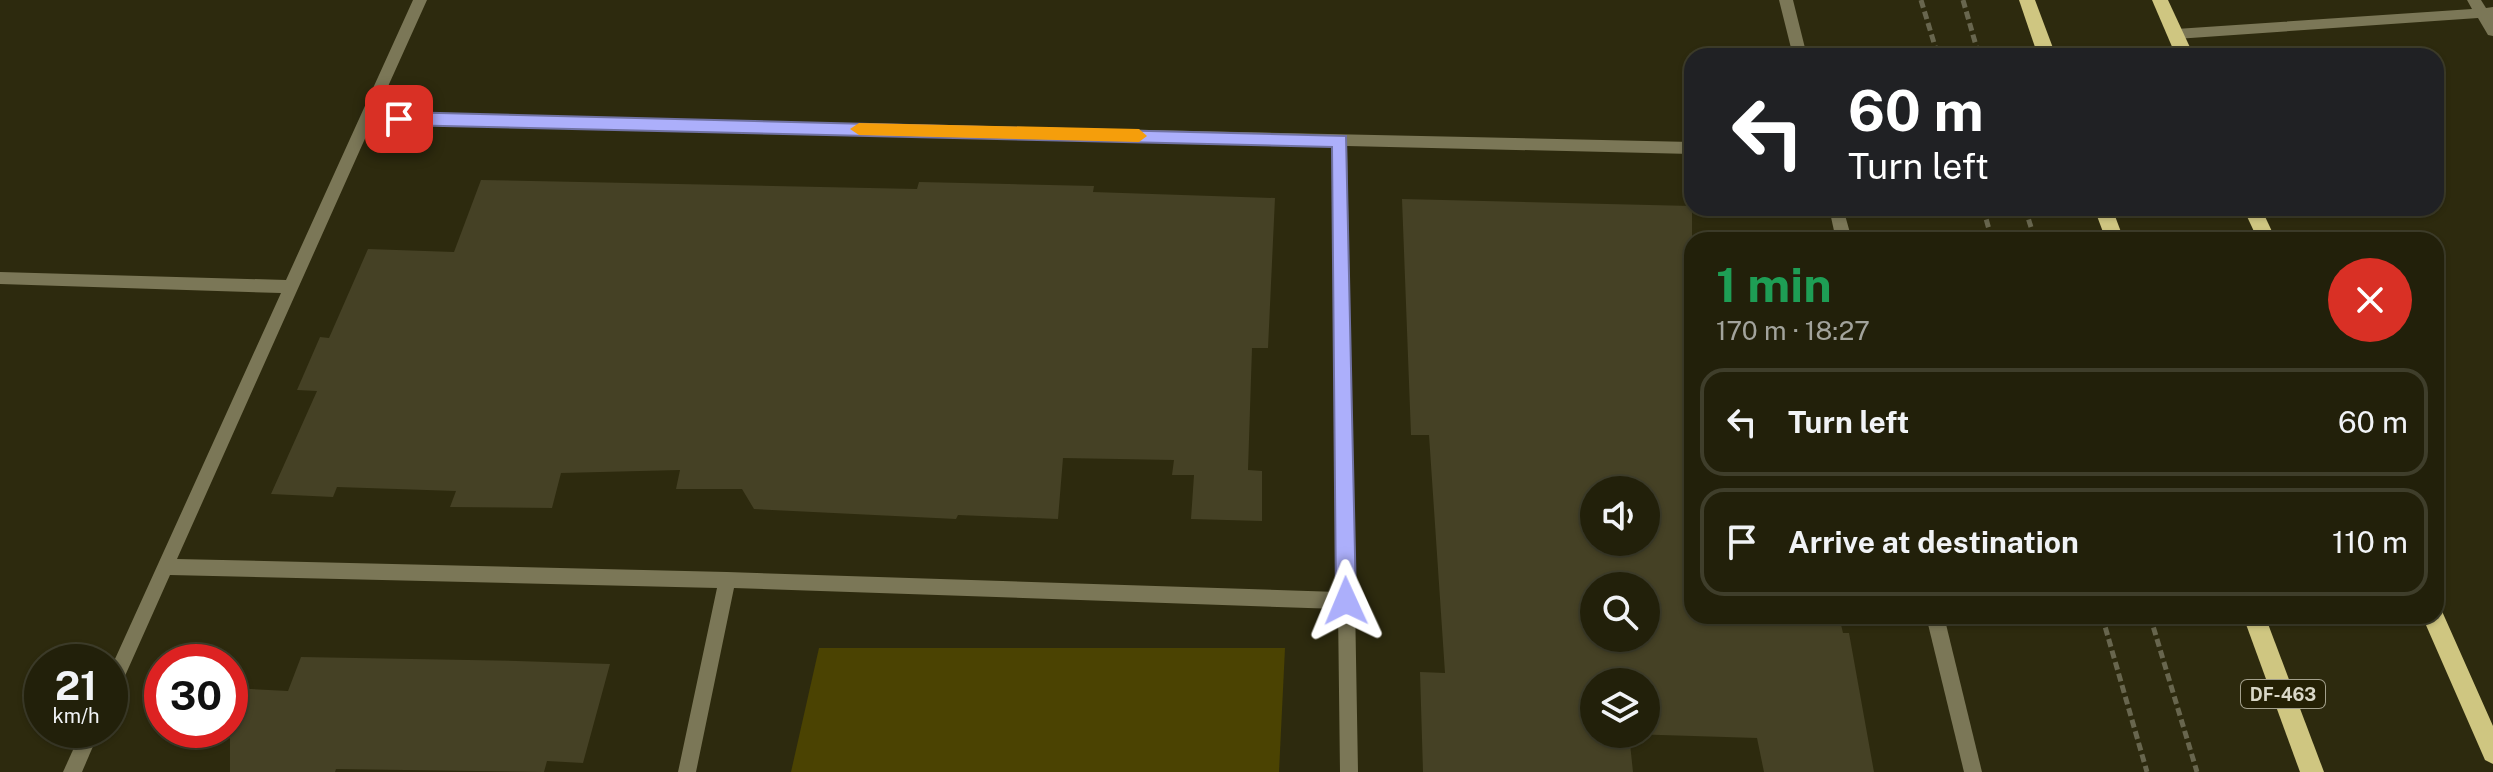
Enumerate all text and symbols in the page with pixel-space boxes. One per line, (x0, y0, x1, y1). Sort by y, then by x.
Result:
text: 60 m (1848, 78, 1984, 144)
icon: left (1716, 80, 1820, 184)
pin (365, 85, 433, 153)
icon: arrive (377, 97, 421, 141)
text: Turn left (1848, 145, 1989, 187)
text: 1 min (1716, 256, 1832, 313)
button: close (2328, 258, 2412, 342)
text: 170 m · 18:27 (1716, 315, 1870, 346)
icon: left (1720, 400, 1764, 444)
text: Turn left (1788, 404, 1909, 440)
text: 60 m (2338, 404, 2408, 440)
map controls (1580, 476, 1660, 748)
button: sound (1580, 476, 1660, 556)
icon: arrive (1720, 520, 1764, 564)
text: Arrive at destination (1788, 524, 2079, 560)
text: 110 m (2332, 524, 2408, 560)
position arrow (1304, 559, 1388, 643)
button: search (1580, 572, 1660, 652)
speed limit sign: 30 (144, 644, 248, 748)
text: 21 (55, 662, 97, 709)
button: layers (1580, 668, 1660, 748)
road number: DF-463 (2241, 680, 2325, 708)
text: km/h (52, 704, 100, 728)

